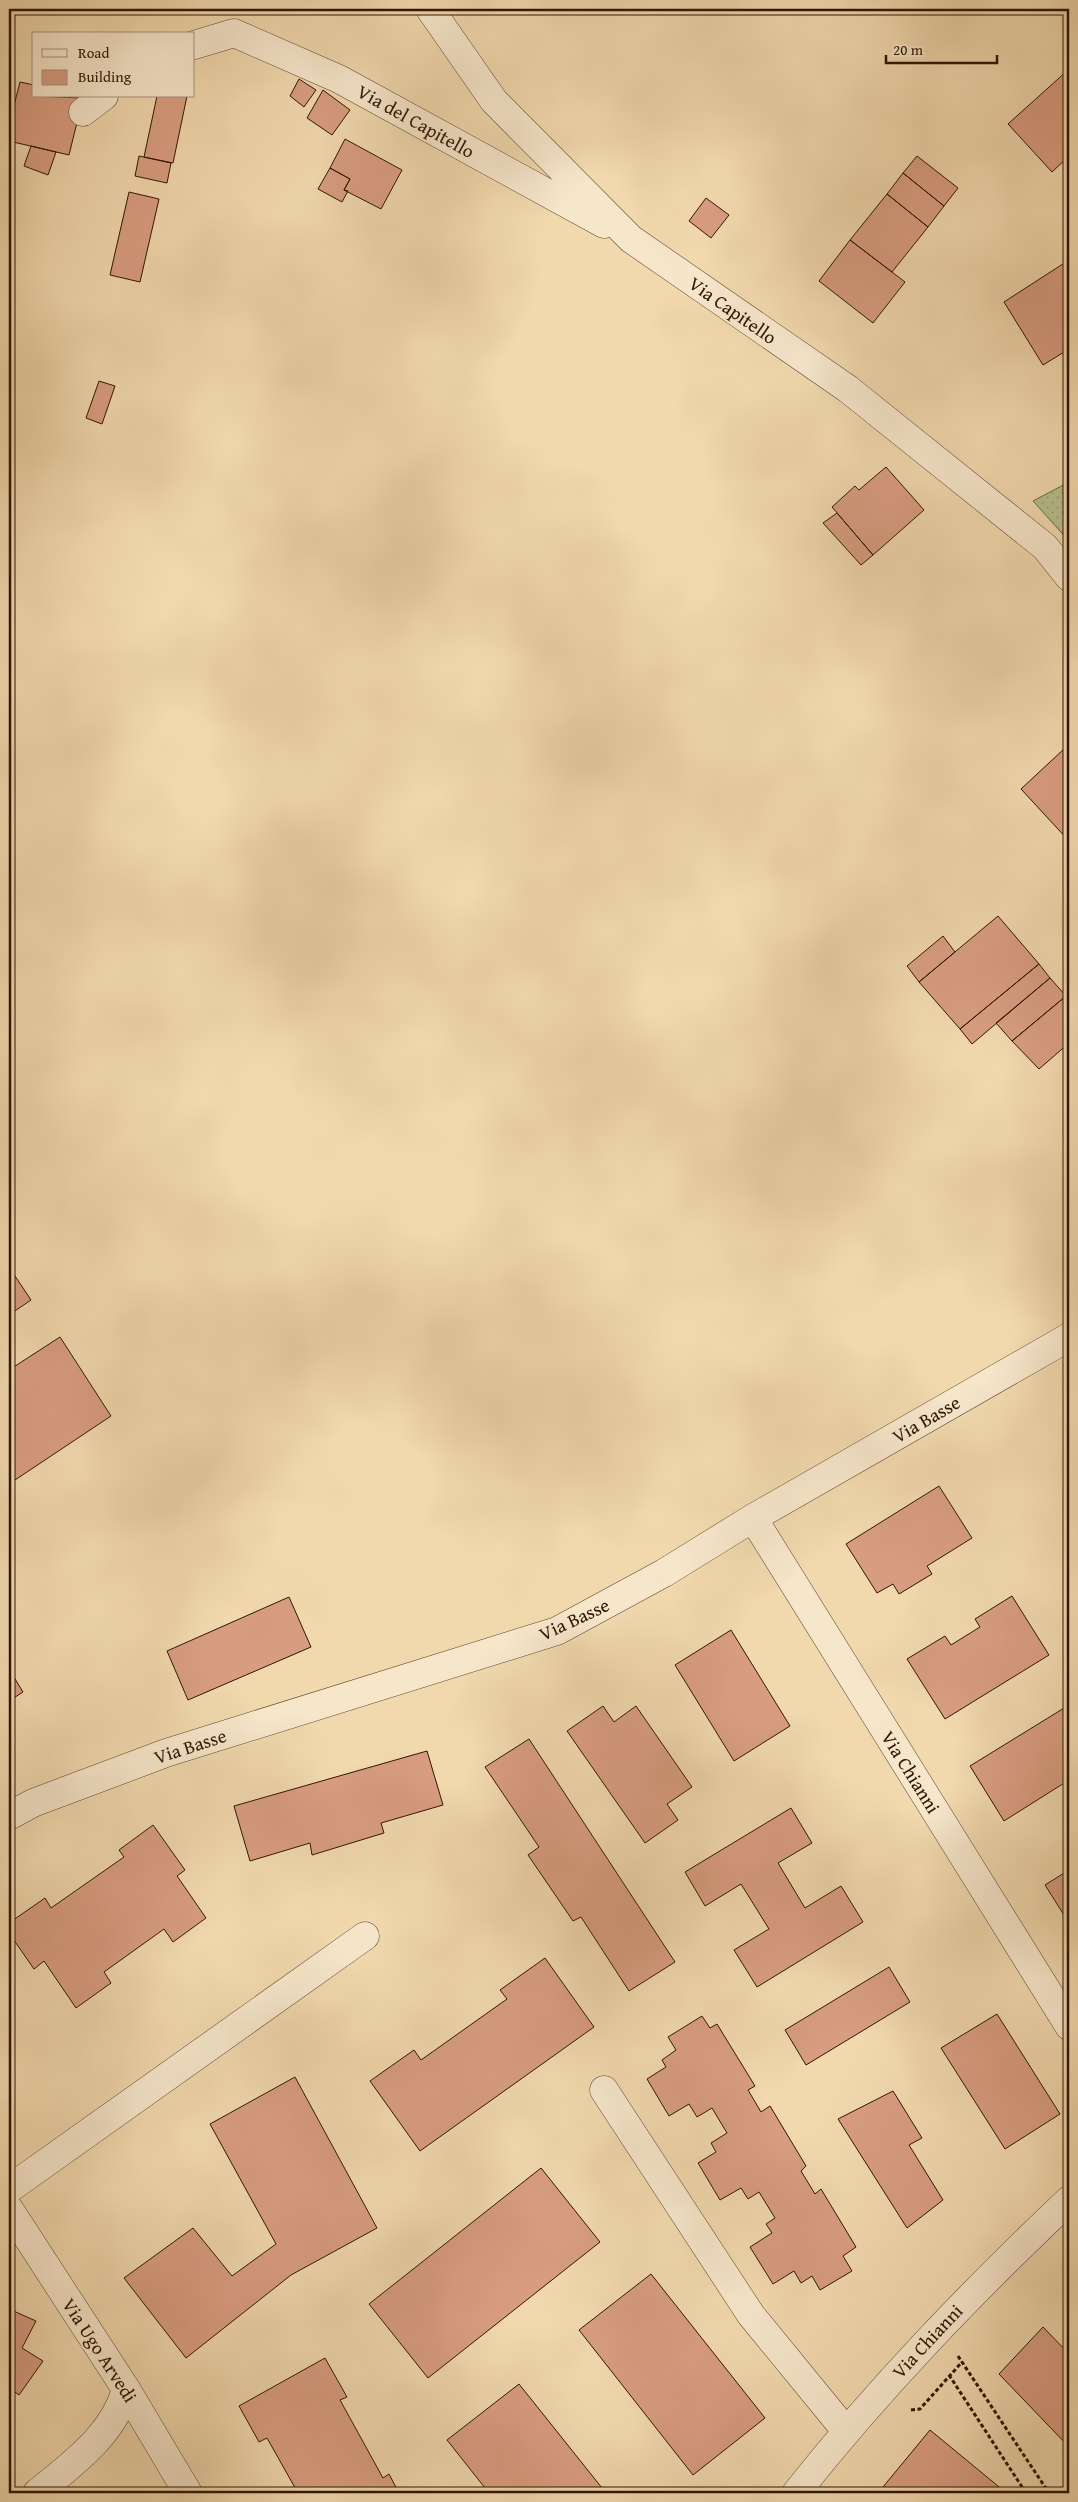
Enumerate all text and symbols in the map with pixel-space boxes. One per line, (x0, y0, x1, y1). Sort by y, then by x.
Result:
legend (32, 32, 195, 98)
scale bar (886, 32, 997, 64)
text: 20 m (893, 39, 924, 60)
text: Road (78, 42, 109, 63)
text: Building (78, 66, 132, 87)
street label: Via del Capitello (352, 77, 480, 165)
street label: Via Capitello (683, 269, 783, 351)
street label: Via Basse (887, 1388, 965, 1450)
street label: Via Basse (534, 1590, 614, 1647)
street label: Via Basse (150, 1721, 230, 1771)
street label: Via Chianni (875, 1725, 947, 1819)
street label: Via Ugo Arvedi (56, 2292, 144, 2408)
street label: Via Chianni (885, 2297, 969, 2385)

